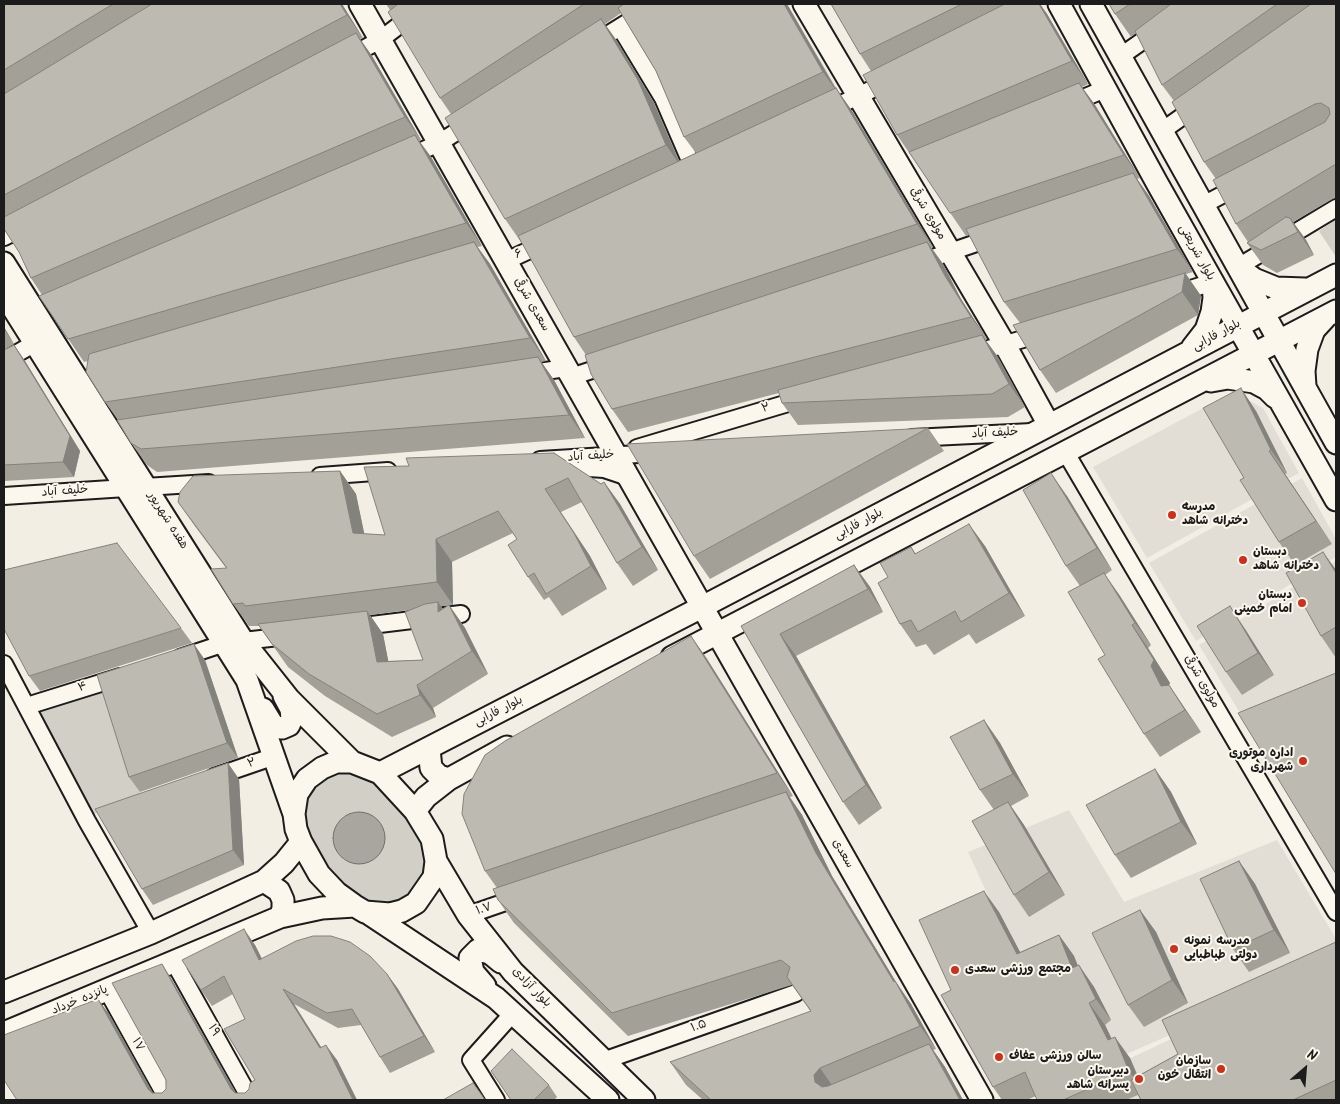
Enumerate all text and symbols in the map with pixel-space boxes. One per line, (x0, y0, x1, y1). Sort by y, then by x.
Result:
street label: مولوی شرقی (906, 185, 948, 243)
street label: بلوار شریعتی (1175, 222, 1217, 284)
street label: ۶ (513, 247, 525, 263)
street label: سعدی شرقی (510, 276, 552, 334)
street label: بلوار فارابی (1190, 317, 1244, 355)
street label: ۲ (760, 401, 772, 417)
street label: خلیف آباد (971, 426, 1019, 442)
street label: خلیف آباد (567, 448, 615, 466)
street label: خلیف آباد (41, 483, 89, 501)
street label: هفده شهریور (144, 490, 190, 552)
place label: مدرسه دخترانه شاهد (1182, 501, 1248, 529)
street label: بلوار فارابی (832, 506, 886, 544)
marker: مدرسه دخترانه شاهد (1166, 509, 1178, 521)
place label: دبستان دخترانه شاهد (1253, 546, 1319, 574)
marker: دبستان دخترانه شاهد (1237, 554, 1249, 566)
place label: دبستان امام خمینی (1234, 589, 1292, 617)
marker: دبستان امام خمینی (1296, 597, 1308, 609)
street label: مولوی شرقی (1180, 653, 1222, 711)
street label: ۴ (76, 680, 90, 696)
street label: بلوار فارابی (472, 694, 526, 730)
place label: اداره موتوری شهرداری (1229, 747, 1293, 775)
marker: اداره موتوری شهرداری (1297, 755, 1309, 767)
street label: ۲ (246, 756, 258, 772)
street label: سعدی (828, 837, 856, 871)
street label: ۱.۷ (474, 901, 494, 919)
place label: مدرسه نمونه دولتی طباطبایی (1184, 935, 1257, 963)
marker: مدرسه نمونه دولتی طباطبایی (1168, 943, 1180, 955)
place label: مجتمع ورزشی سعدی (965, 963, 1071, 977)
marker: مجتمع ورزشی سعدی (949, 964, 961, 976)
street label: بلوار آزادی (508, 965, 554, 1011)
street label: پانزده خرداد (50, 983, 110, 1019)
street label: ۱.۵ (689, 1018, 709, 1036)
street label: ۱۹ (204, 1022, 222, 1040)
street label: ۱۷ (128, 1036, 146, 1054)
north arrow (1280, 1044, 1330, 1094)
text: N (1303, 1044, 1321, 1067)
place label: سالن ورزشی عفاف (1009, 1050, 1101, 1064)
marker: سالن ورزشی عفاف (993, 1051, 1005, 1063)
place label: سازمان انتقال خون (1158, 1055, 1211, 1083)
marker: سازمان انتقال خون (1215, 1063, 1227, 1075)
place label: دبیرستان پسرانه شاهد (1067, 1065, 1129, 1093)
marker: دبیرستان پسرانه شاهد (1133, 1073, 1145, 1085)

